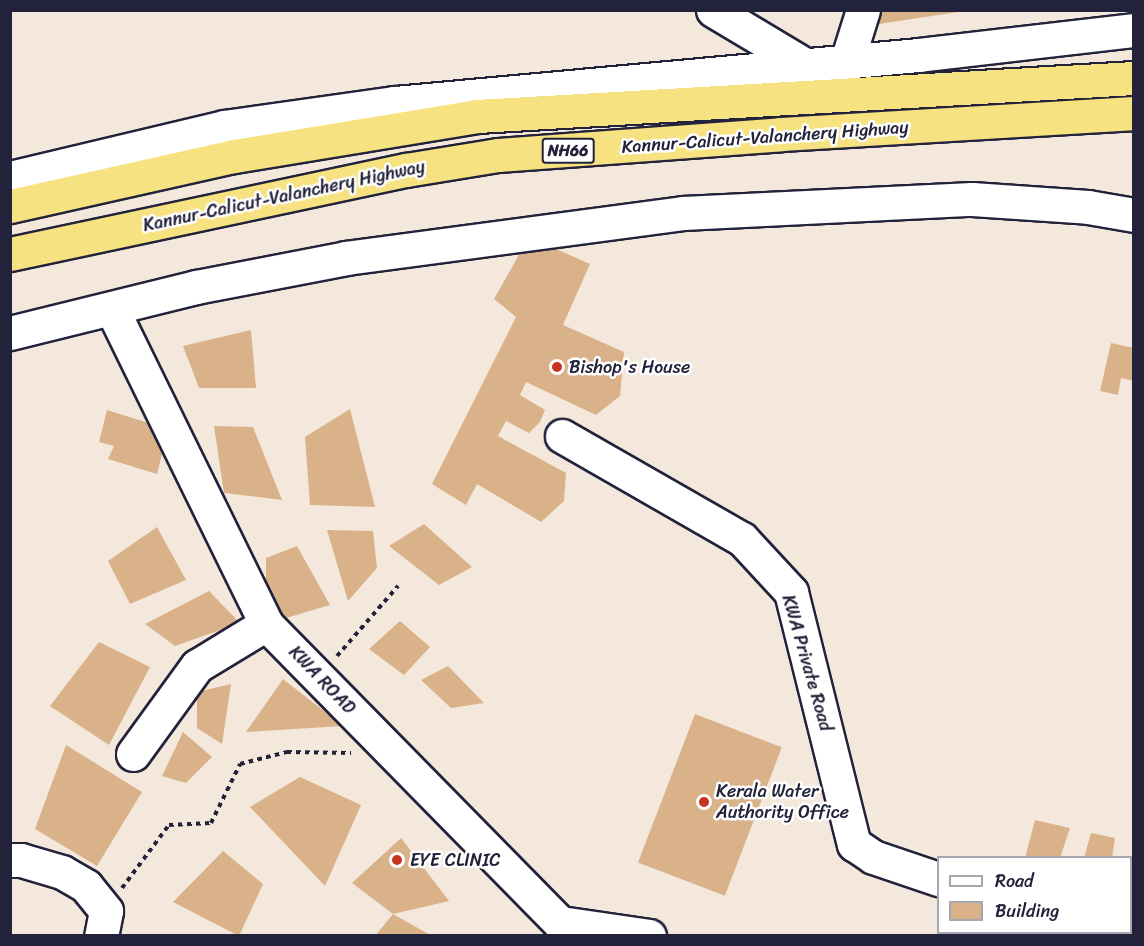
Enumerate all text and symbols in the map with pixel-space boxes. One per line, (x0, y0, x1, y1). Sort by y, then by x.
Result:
street label: Kannur-Calicut-Valanchery Highway (621, 116, 909, 158)
road number: NH66 (541, 138, 595, 164)
street label: Kannur-Calicut-Valanchery Highway (141, 156, 427, 236)
place label: Bishop's House (569, 356, 690, 378)
marker: Bishop's House (550, 360, 564, 374)
street label: KWA Private Road (777, 592, 837, 734)
street label: KWA ROAD (284, 641, 360, 719)
place label: Kerala Water Authority Office (716, 781, 849, 824)
marker: Kerala Water Authority Office (697, 795, 711, 809)
place label: EYE CLINIC (410, 849, 501, 871)
marker: EYE CLINIC (388, 851, 406, 869)
legend (937, 856, 1132, 934)
text: Road (995, 865, 1034, 897)
text: Building (995, 895, 1059, 927)

